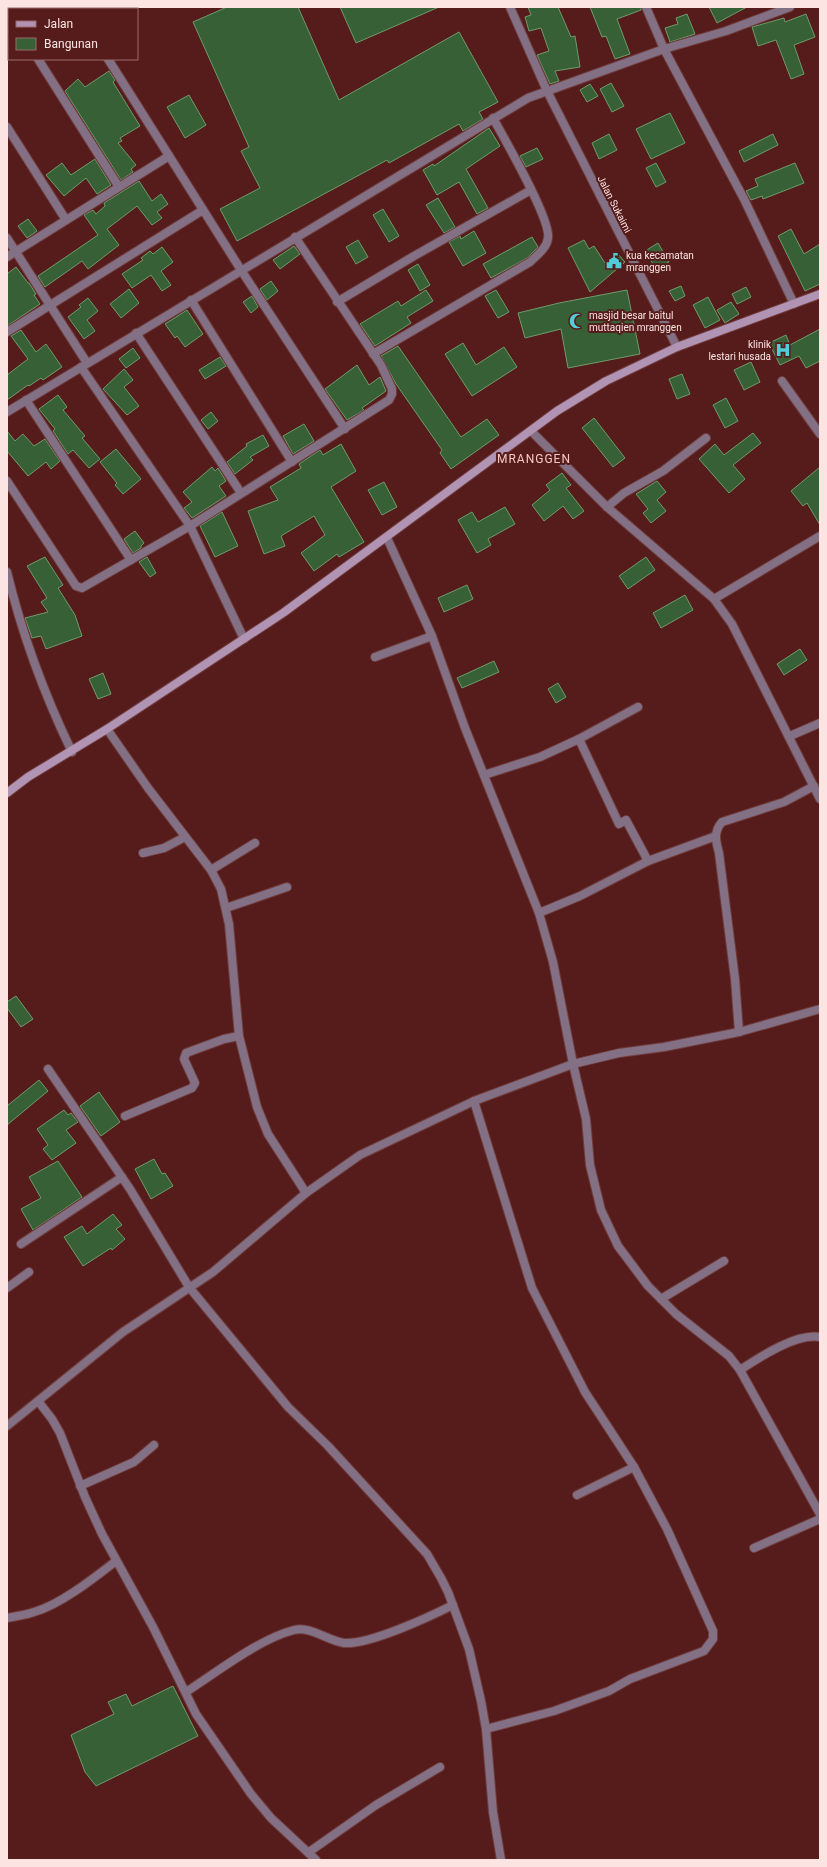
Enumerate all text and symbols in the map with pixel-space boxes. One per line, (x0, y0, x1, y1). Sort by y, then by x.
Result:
legend (8, 8, 138, 60)
text: Jalan (44, 17, 73, 31)
text: Bangunan (44, 37, 98, 51)
street label: Jalan Sukaimi (595, 174, 634, 235)
place label: kua kecamatan mranggen (626, 250, 694, 273)
public building icon: kua kecamatan mranggen (605, 252, 623, 270)
place label: masjid besar baitul muttaqien mranggen (589, 310, 682, 333)
mosque icon: masjid besar baitul muttaqien mranggen (568, 312, 586, 330)
place label: klinik lestari husada (708, 339, 772, 362)
hospital icon: klinik lestari husada (774, 341, 792, 359)
district label: MRANGGEN (497, 452, 571, 466)

